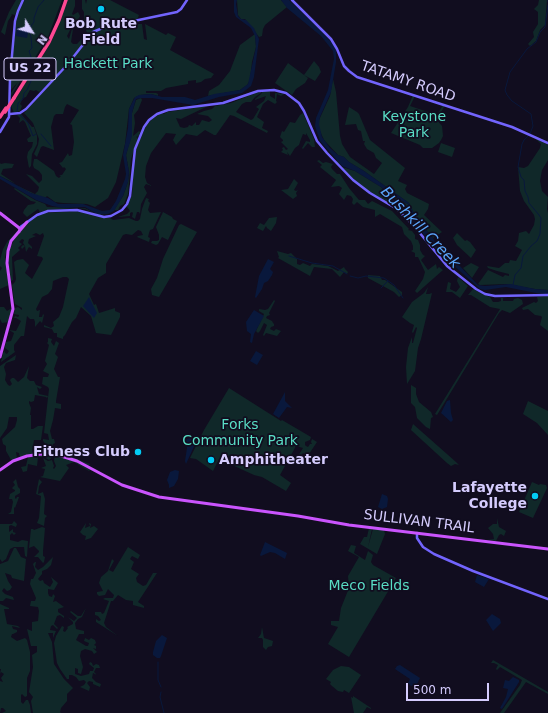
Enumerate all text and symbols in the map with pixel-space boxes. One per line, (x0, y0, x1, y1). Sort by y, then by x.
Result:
marker: Bob Rute Field (96, 4, 106, 14)
north arrow (12, 12, 52, 52)
place label: Bob Rute Field (65, 16, 137, 48)
text: N (34, 32, 50, 47)
park label: Hackett Park (64, 56, 152, 72)
road number: US 22 (4, 58, 56, 80)
street label: TATAMY ROAD (358, 58, 458, 106)
park label: Keystone Park (382, 109, 446, 142)
water label: Bushkill Creek (376, 183, 464, 273)
park label: Forks Community Park (182, 417, 298, 450)
place label: Fitness Club (33, 444, 130, 460)
marker: Fitness Club (133, 447, 143, 457)
place label: Amphitheater (219, 452, 328, 468)
marker: Amphitheater (206, 455, 216, 465)
place label: Lafayette College (452, 480, 527, 512)
marker: Lafayette College (530, 491, 540, 501)
street label: SULLIVAN TRAIL (363, 507, 475, 537)
park label: Meco Fields (328, 578, 410, 594)
scale bar (408, 675, 491, 701)
text: 500 m (413, 683, 451, 697)

